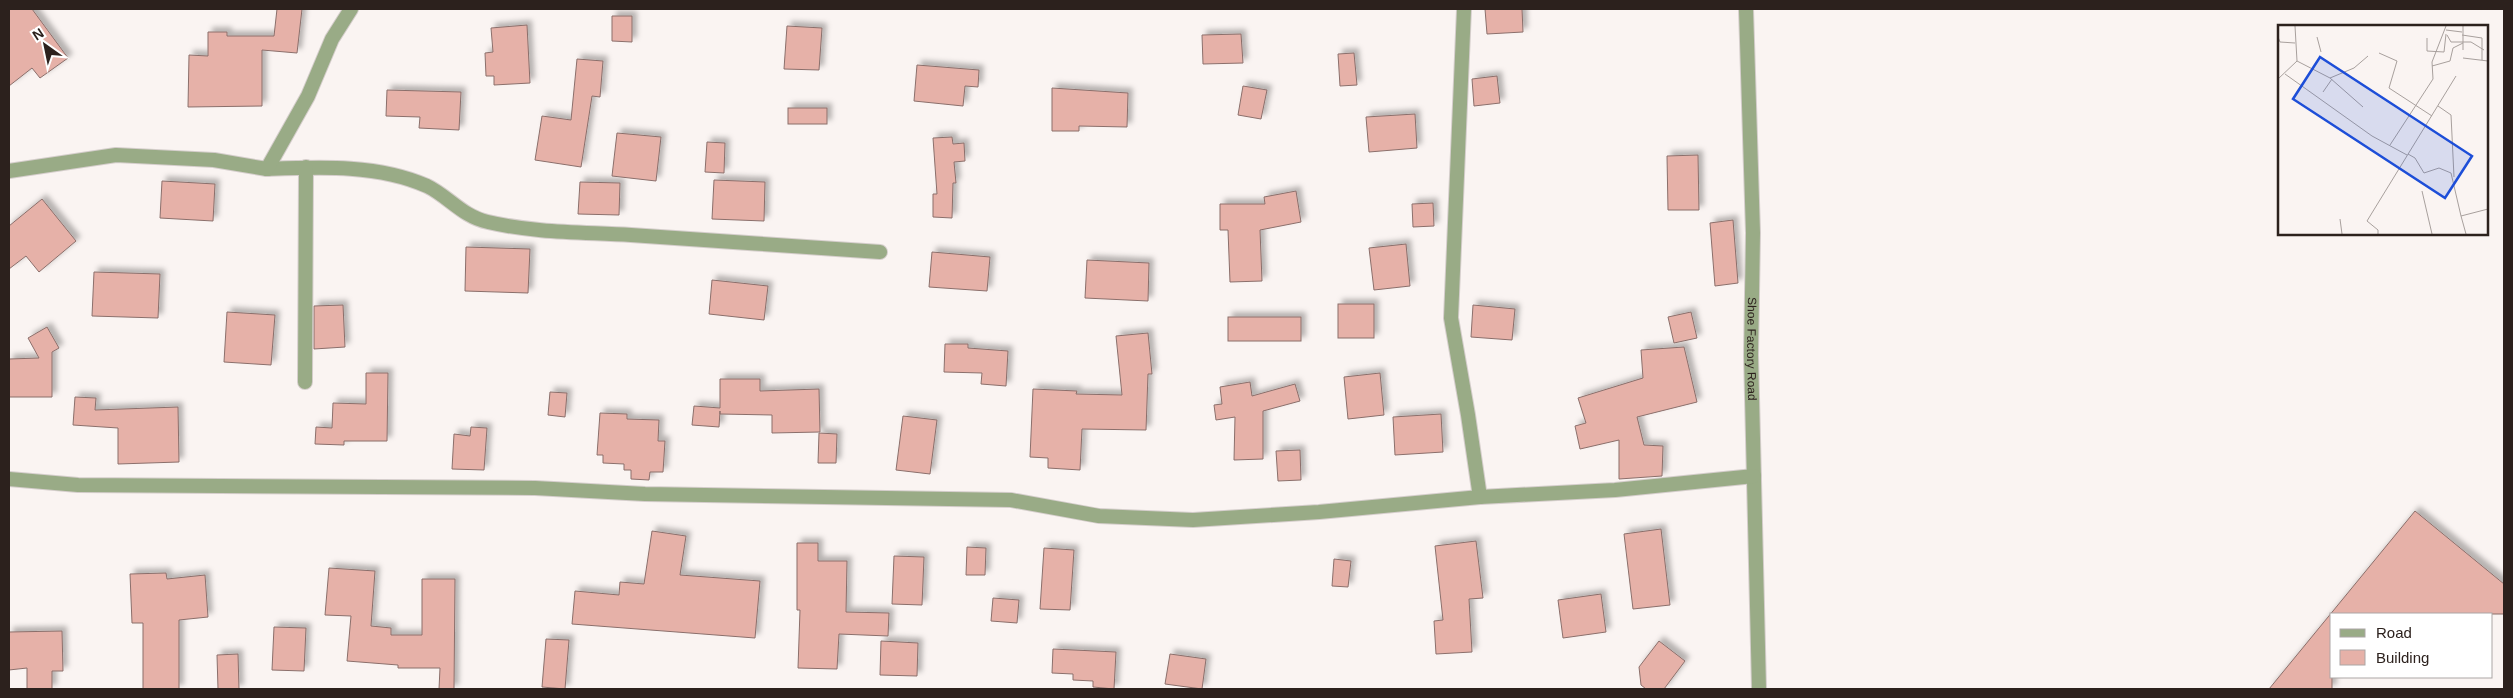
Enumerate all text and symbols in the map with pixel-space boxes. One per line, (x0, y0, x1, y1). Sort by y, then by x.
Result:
north arrow (20, 20, 70, 70)
text: N (29, 25, 47, 44)
inset map (2278, 25, 2488, 235)
street label: Shoe Factory Road (1744, 297, 1759, 401)
legend (2330, 613, 2493, 678)
text: Road (2376, 624, 2412, 641)
text: Building (2376, 649, 2429, 666)

